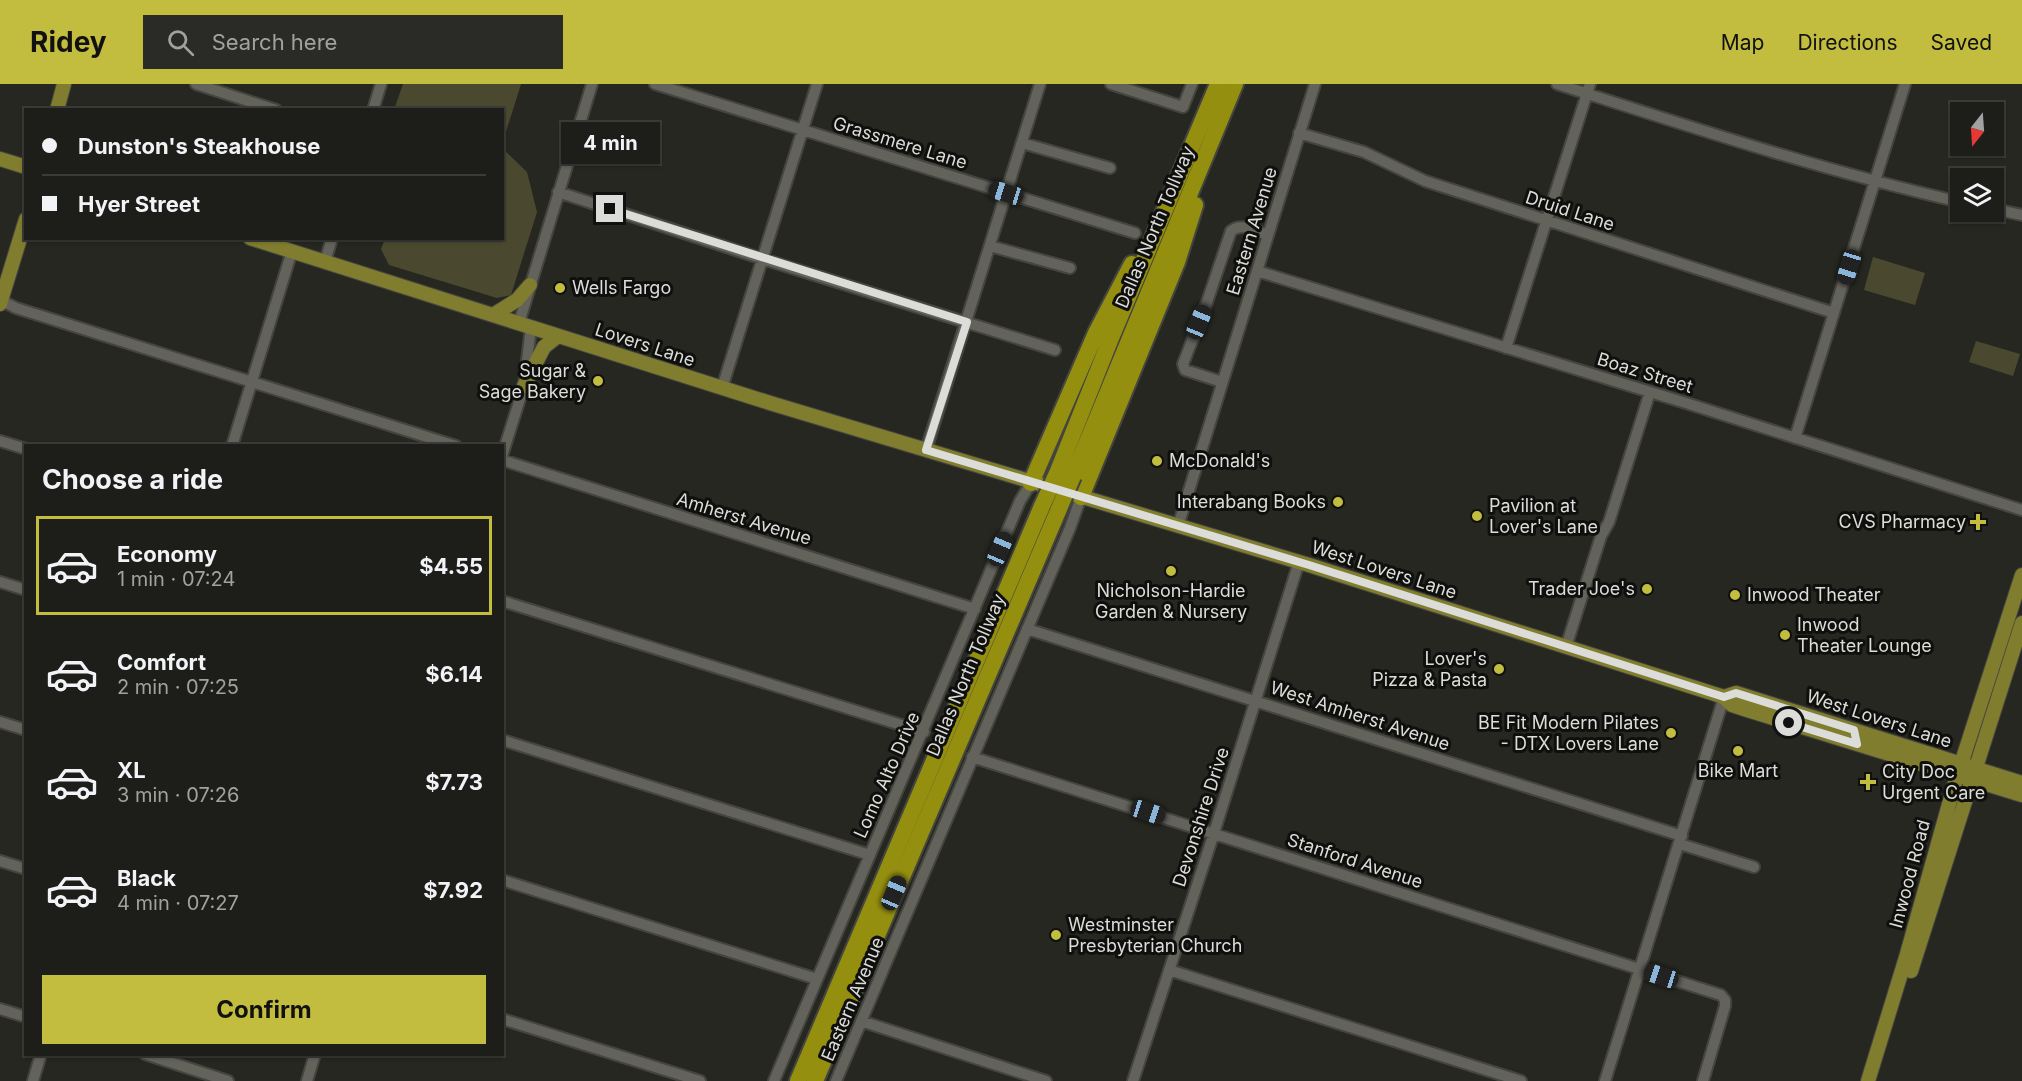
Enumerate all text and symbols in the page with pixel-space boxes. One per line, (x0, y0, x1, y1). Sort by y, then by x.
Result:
search box (143, 15, 563, 69)
text: Ridey (30, 25, 107, 59)
icon: search (164, 26, 197, 59)
text: Search here (212, 29, 337, 55)
text: Map (1721, 30, 1764, 55)
text: Directions (1797, 30, 1898, 55)
text: Saved (1931, 30, 1992, 55)
north arrow (1950, 102, 2004, 156)
map controls (1950, 102, 2004, 222)
street label: Grassmere Lane (831, 112, 970, 173)
callout: 4 min (560, 122, 660, 164)
text: 4 min (583, 131, 638, 155)
text: Dunston's Steakhouse (78, 133, 320, 159)
street label: Dallas North Tollway (1111, 143, 1198, 311)
street label: Eastern Avenue (1222, 164, 1281, 297)
button: layers (1950, 168, 2004, 222)
car (986, 179, 1026, 207)
street label: Druid Lane (1523, 186, 1617, 235)
text: Hyer Street (78, 191, 200, 217)
route end (596, 195, 623, 222)
car (1835, 247, 1863, 287)
place label: Wells Fargo (572, 277, 671, 298)
marker: Wells Fargo (553, 281, 567, 295)
car (1184, 302, 1214, 342)
street label: Lovers Lane (593, 319, 698, 371)
street label: Boaz Street (1595, 348, 1695, 397)
place label: Sugar & Sage Bakery (479, 360, 586, 402)
marker: Sugar & Sage Bakery (591, 374, 605, 388)
place label: McDonald's (1169, 450, 1270, 471)
marker: McDonald's (1150, 454, 1164, 468)
text: Choose a ride (42, 463, 223, 496)
street label: Amherst Avenue (674, 488, 814, 549)
place label: Interabang Books (1177, 491, 1326, 512)
marker: Interabang Books (1331, 495, 1345, 509)
place label: Pavilion at Lover's Lane (1489, 495, 1598, 537)
marker: Pavilion at Lover's Lane (1470, 509, 1484, 523)
place label: CVS Pharmacy (1839, 511, 1966, 532)
marker: CVS Pharmacy (1971, 515, 1985, 529)
car (985, 529, 1015, 569)
street label: West Lovers Lane (1309, 536, 1459, 603)
icon: car (45, 539, 99, 593)
text: Economy (117, 541, 217, 567)
text: $4.55 (419, 553, 483, 579)
marker: Nicholson-Hardie Garden & Nursery (1164, 564, 1178, 578)
text: 1 min · 07:24 (117, 567, 235, 591)
place label: Trader Joe's (1528, 578, 1635, 599)
place label: Nicholson-Hardie Garden & Nursery (1095, 580, 1247, 622)
marker: Trader Joe's (1640, 582, 1654, 596)
place label: Inwood Theater (1747, 584, 1881, 605)
marker: Inwood Theater (1728, 588, 1742, 602)
street label: Dallas North Tollway (922, 591, 1009, 759)
place label: Inwood Theater Lounge (1797, 614, 1932, 656)
marker: Inwood Theater Lounge (1778, 628, 1792, 642)
icon: car (45, 647, 99, 701)
place label: Lover's Pizza & Pasta (1372, 648, 1487, 690)
text: Comfort (117, 649, 206, 675)
text: $6.14 (425, 661, 483, 687)
marker: Lover's Pizza & Pasta (1492, 662, 1506, 676)
text: 2 min · 07:25 (117, 675, 239, 699)
street label: West Amherst Avenue (1268, 677, 1453, 754)
street label: West Lovers Lane (1804, 685, 1954, 752)
street label: Lomo Alto Drive (849, 708, 924, 841)
route start (1775, 709, 1802, 736)
place label: BE Fit Modern Pilates - DTX Lovers Lane (1478, 712, 1659, 754)
marker: BE Fit Modern Pilates - DTX Lovers Lane (1664, 726, 1678, 740)
street label: Devonshire Drive (1168, 744, 1233, 889)
marker: Bike Mart (1731, 744, 1745, 758)
icon: car (45, 755, 99, 809)
text: XL (117, 757, 146, 783)
place label: Bike Mart (1698, 760, 1778, 781)
place label: City Doc Urgent Care (1882, 761, 1985, 803)
text: $7.73 (425, 769, 483, 795)
marker: City Doc Urgent Care (1859, 773, 1877, 791)
text: 3 min · 07:26 (117, 783, 239, 807)
car (1128, 798, 1168, 826)
street label: Inwood Road (1885, 818, 1934, 930)
street label: Stanford Avenue (1285, 829, 1425, 892)
icon: car (45, 863, 99, 917)
text: Black (117, 865, 176, 891)
car (879, 873, 909, 913)
text: $7.92 (423, 877, 483, 903)
text: 4 min · 07:27 (117, 891, 239, 915)
place label: Westminster Presbyterian Church (1068, 914, 1242, 956)
marker: Westminster Presbyterian Church (1049, 928, 1063, 942)
street label: Eastern Avenue (817, 934, 888, 1064)
car (1641, 962, 1681, 990)
button: Confirm (42, 975, 486, 1044)

